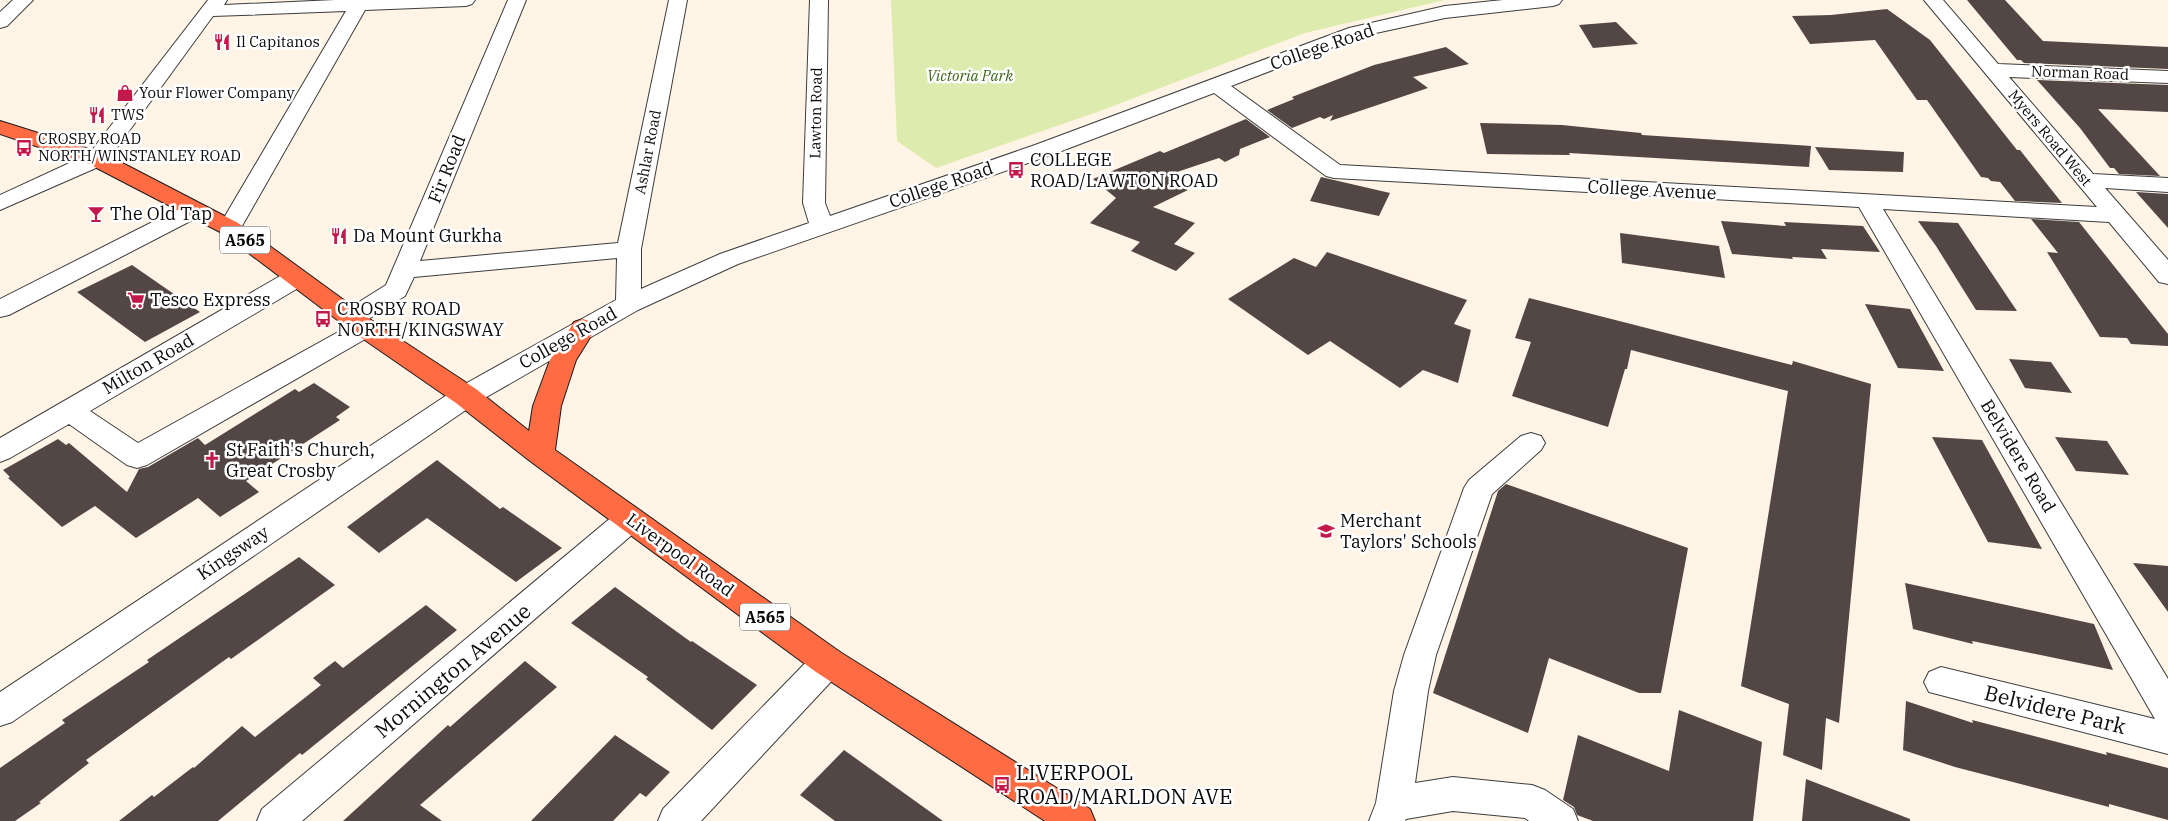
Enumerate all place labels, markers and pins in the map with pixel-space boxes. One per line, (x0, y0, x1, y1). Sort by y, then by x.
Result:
restaurant icon: Il Capitanos (212, 32, 232, 52)
place label: Il Capitanos (236, 32, 320, 51)
shop icon: Your Flower Company (115, 83, 135, 103)
place label: Your Flower Company (139, 83, 295, 102)
restaurant icon: TWS (87, 105, 107, 125)
place label: TWS (111, 105, 144, 124)
place label: CROSBY ROAD NORTH/WINSTANLEY ROAD (38, 129, 241, 165)
bus stop icon: CROSBY ROAD NORTH/WINSTANLEY ROAD (14, 138, 34, 158)
place label: COLLEGE ROAD/LAWTON ROAD (1030, 148, 1218, 192)
bus stop icon: COLLEGE ROAD/LAWTON ROAD (1006, 160, 1026, 180)
place label: The Old Tap (110, 202, 212, 225)
bar icon: The Old Tap (86, 204, 106, 224)
place label: Da Mount Gurkha (353, 224, 503, 247)
restaurant icon: Da Mount Gurkha (329, 226, 349, 246)
place label: Tesco Express (150, 288, 271, 311)
supermarket icon: Tesco Express (126, 290, 146, 310)
place label: CROSBY ROAD NORTH/KINGSWAY (337, 297, 505, 341)
bus stop icon: CROSBY ROAD NORTH/KINGSWAY (313, 309, 333, 329)
place label: St Faith's Church, Great Crosby (226, 438, 375, 482)
church icon: St Faith's Church, Great Crosby (202, 450, 222, 470)
place label: Merchant Taylors' Schools (1340, 509, 1477, 553)
school or university icon: Merchant Taylors' Schools (1316, 521, 1336, 541)
place label: LIVERPOOL ROAD/MARLDON AVE (1016, 758, 1232, 810)
bus stop icon: LIVERPOOL ROAD/MARLDON AVE (992, 775, 1012, 795)

